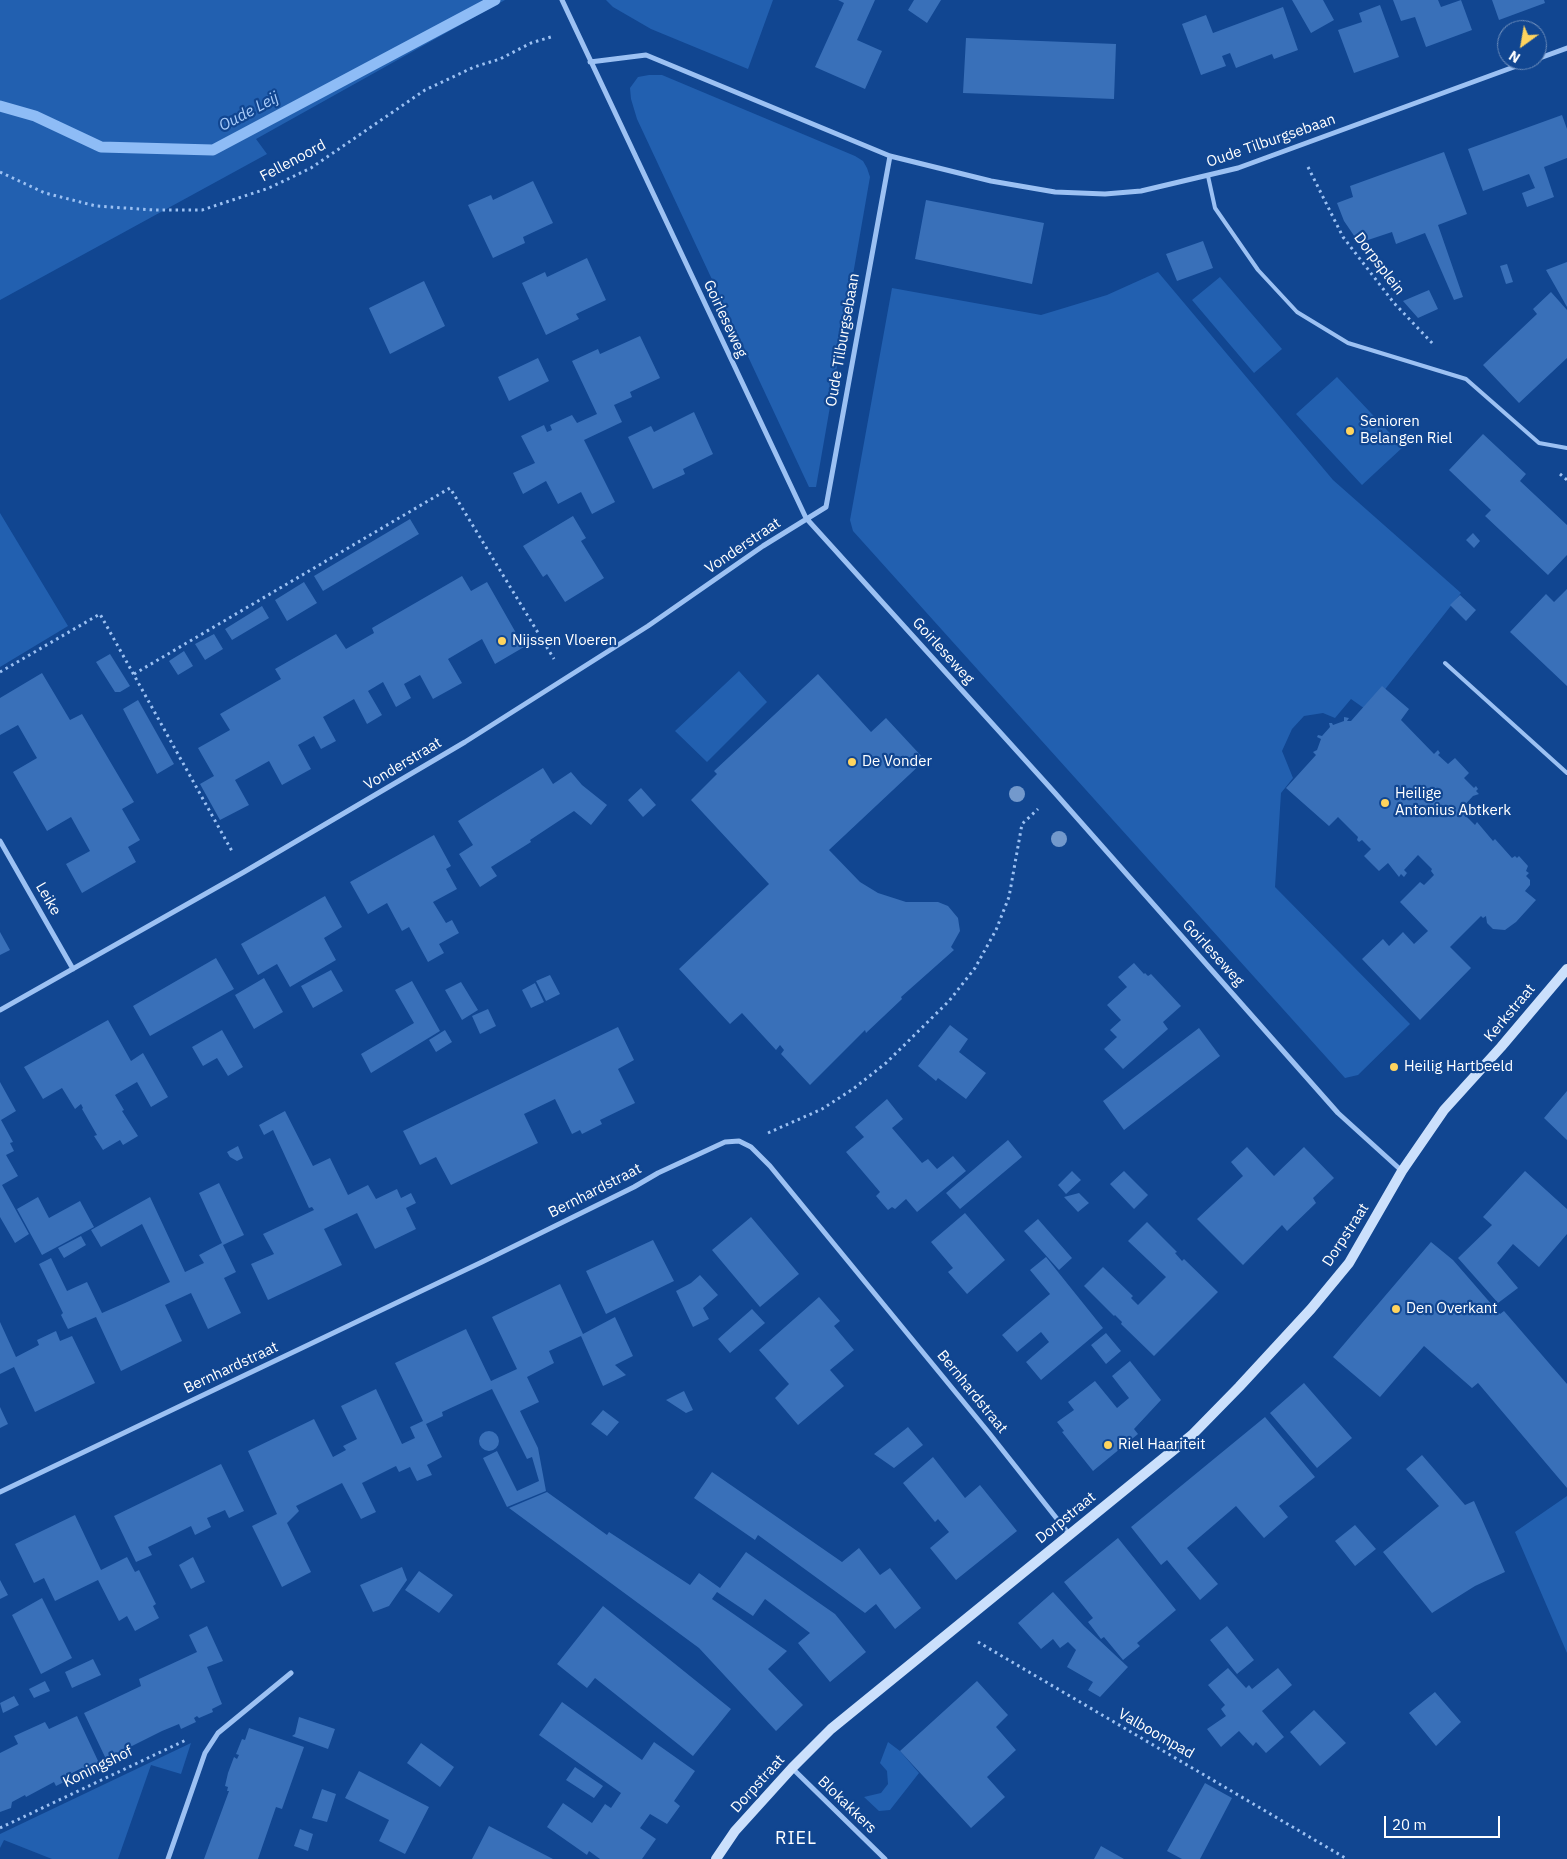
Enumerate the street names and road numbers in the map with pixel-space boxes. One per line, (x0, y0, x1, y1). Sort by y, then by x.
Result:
street label: Oude Tilburgsebaan (1204, 110, 1338, 172)
street label: Fellenoord (257, 136, 329, 186)
street label: Dorpsplein (1350, 229, 1408, 299)
street label: Oude Tilburgsebaan (822, 272, 864, 408)
street label: Goirleseweg (699, 277, 751, 361)
street label: Vonderstraat (702, 514, 784, 578)
street label: Goirleseweg (908, 614, 978, 688)
street label: Vonderstraat (361, 734, 445, 794)
street label: Leike (31, 879, 65, 919)
street label: Goirleseweg (1178, 916, 1248, 990)
street label: Kerkstraat (1481, 980, 1539, 1046)
street label: Bernhardstraat (546, 1160, 644, 1222)
street label: Dorpstraat (1319, 1200, 1373, 1270)
street label: Bernhardstraat (181, 1338, 281, 1398)
street label: Bernhardstraat (933, 1347, 1011, 1437)
street label: Dorpstraat (1032, 1488, 1100, 1548)
street label: Valboompad (1115, 1705, 1197, 1763)
street label: Koningshof (60, 1742, 136, 1792)
street label: Dorpstraat (727, 1751, 789, 1817)
street label: Blokakkers (814, 1773, 880, 1837)

